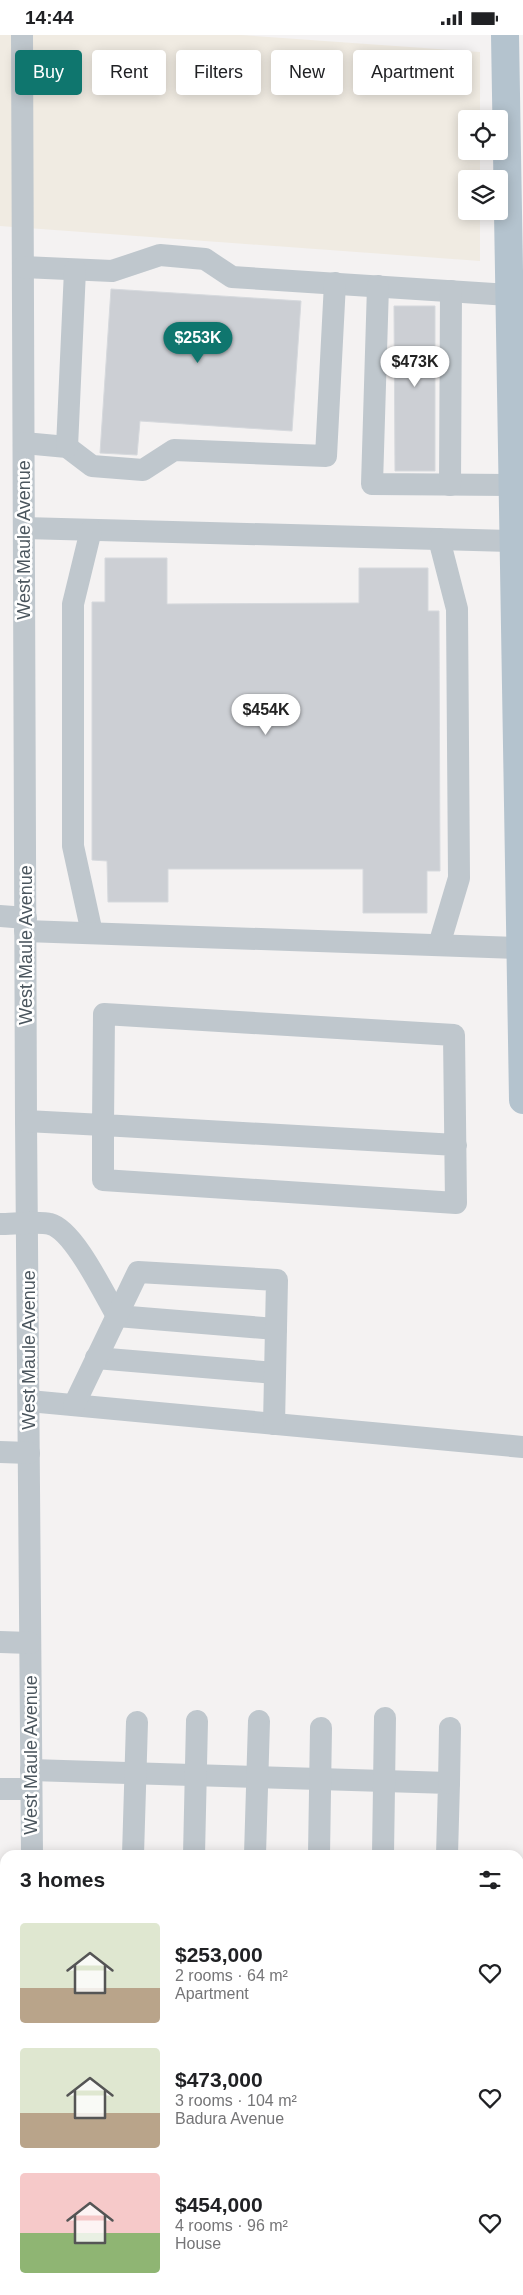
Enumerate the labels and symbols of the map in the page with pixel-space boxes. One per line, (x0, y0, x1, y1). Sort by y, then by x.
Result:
pin: $253K (163, 321, 233, 364)
pin: $473K (380, 345, 450, 388)
street label: West Maule Avenue (14, 460, 34, 620)
pin: $454K (231, 693, 301, 736)
street label: West Maule Avenue (16, 865, 36, 1025)
street label: West Maule Avenue (19, 1270, 39, 1430)
street label: West Maule Avenue (21, 1675, 41, 1835)

